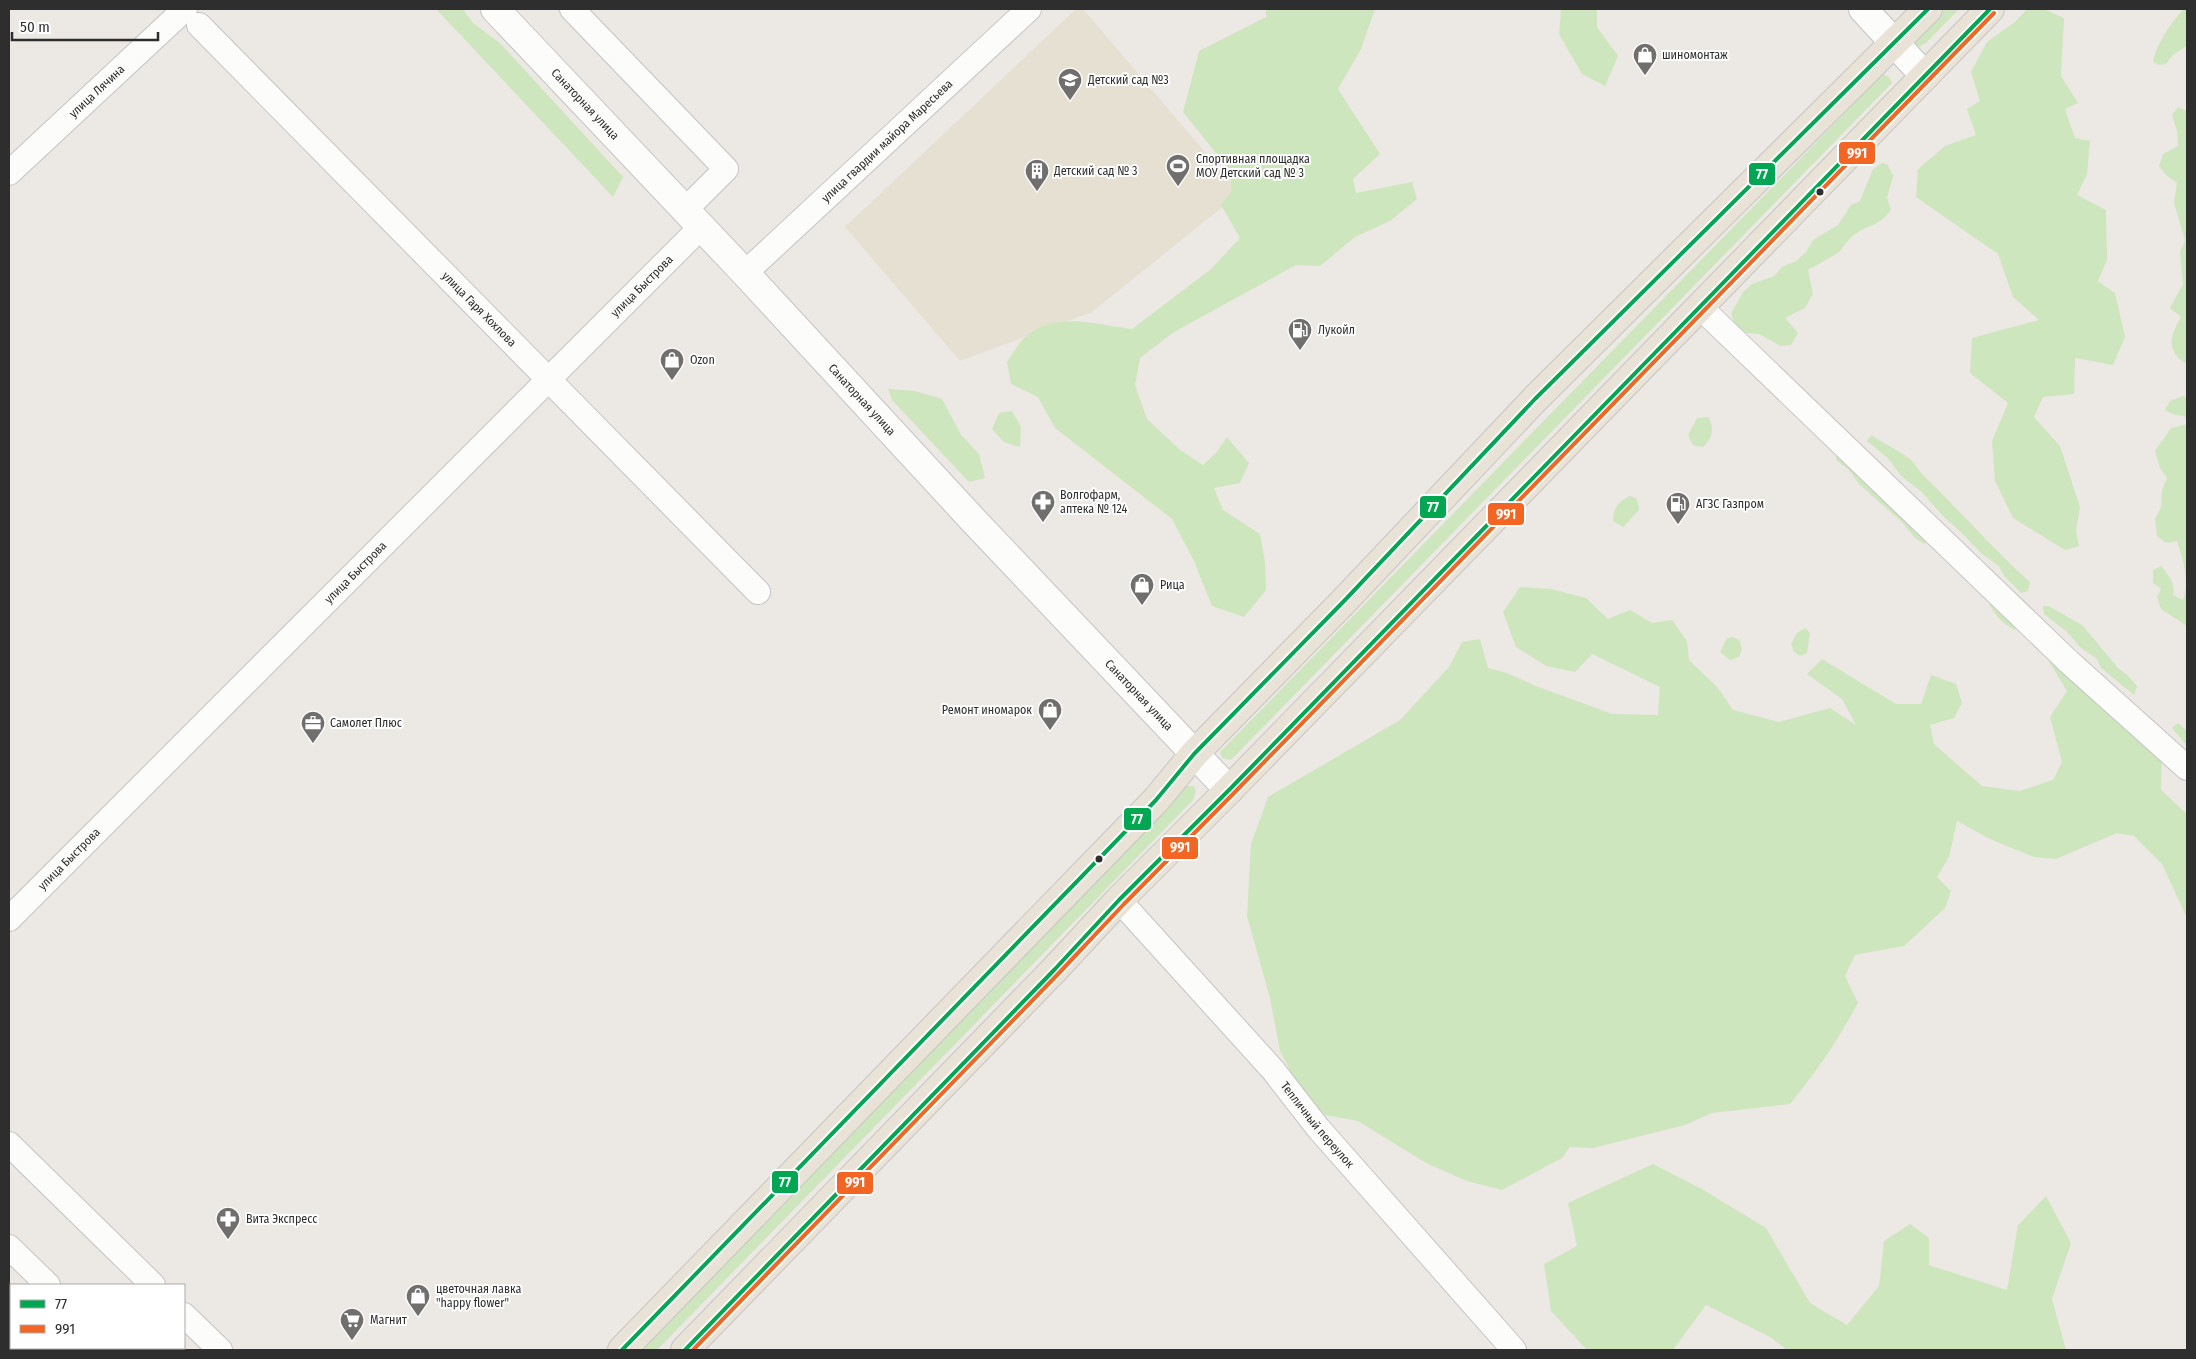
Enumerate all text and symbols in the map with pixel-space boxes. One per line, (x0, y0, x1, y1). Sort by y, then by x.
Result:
scale bar (12, 10, 159, 42)
text: 50 m (20, 18, 50, 36)
shop icon: шиномонтаж (1632, 42, 1658, 76)
place label: шиномонтаж (1662, 48, 1728, 62)
street label: улица Лячина (66, 62, 127, 120)
street label: Санаторная улица (548, 66, 622, 143)
school or university icon: Детский сад №3 (1057, 67, 1083, 101)
place label: Детский сад №3 (1087, 73, 1169, 87)
street label: улица гвардии майора Маресьева (819, 77, 956, 205)
line badge: 991 (1838, 141, 1876, 165)
text: 991 (1847, 145, 1867, 162)
place label: Спортивная площадка МОУ Детский сад № 3 (1196, 152, 1310, 180)
sports icon: Спортивная площадка МОУ Детский сад № 3 (1165, 153, 1191, 187)
building icon: Детский сад № 3 (1024, 158, 1050, 192)
line badge: 77 (1748, 162, 1776, 186)
place label: Детский сад № 3 (1053, 164, 1137, 178)
text: 77 (1756, 166, 1768, 183)
unlabelled marker (1815, 187, 1825, 197)
street label: улица Быстрова (608, 252, 676, 320)
street label: улица Гаря Хохлова (439, 269, 519, 350)
fuel station icon: Лукойл (1287, 317, 1313, 351)
place label: Лукойл (1318, 323, 1355, 337)
shop icon: Ozon (659, 347, 685, 381)
place label: Ozon (690, 353, 715, 367)
street label: Санаторная улица (825, 361, 898, 438)
place label: Волгофарм, аптека № 124 (1060, 488, 1128, 516)
pharmacy icon: Волгофарм, аптека № 124 (1030, 489, 1056, 523)
fuel station icon: АГЗС Газпром (1665, 491, 1691, 525)
line badge: 77 (1419, 495, 1447, 519)
place label: АГЗС Газпром (1696, 497, 1764, 511)
text: 77 (1427, 499, 1439, 516)
line badge: 991 (1487, 502, 1525, 526)
text: 991 (1496, 506, 1516, 523)
street label: улица Быстрова (322, 539, 389, 606)
shop icon: Рица (1129, 572, 1155, 606)
place label: Рица (1160, 578, 1185, 592)
street label: Санаторная улица (1102, 657, 1176, 733)
shop icon: Ремонт иномарок (1037, 697, 1063, 731)
place label: Ремонт иномарок (942, 703, 1032, 717)
office icon: Самолет Плюс (300, 710, 326, 744)
place label: Самолет Плюс (330, 716, 402, 730)
line badge: 77 (1123, 807, 1152, 831)
text: 77 (1131, 811, 1143, 828)
street label: улица Быстрова (35, 825, 103, 893)
line badge: 991 (1161, 836, 1199, 860)
text: 991 (1170, 839, 1190, 856)
unlabelled marker (1094, 854, 1104, 864)
street label: Тепличный переулок (1278, 1079, 1357, 1171)
line badge: 77 (771, 1170, 799, 1194)
line badge: 991 (836, 1171, 874, 1195)
text: 77 (779, 1174, 791, 1191)
text: 991 (845, 1174, 865, 1191)
pharmacy icon: Вита Экспресс (215, 1206, 241, 1240)
place label: Вита Экспресс (246, 1212, 317, 1226)
place label: цветочная лавка "happy flower" (436, 1282, 521, 1310)
shop icon: цветочная лавка "happy flower" (405, 1283, 431, 1317)
legend (10, 1284, 185, 1349)
text: 77 (55, 1295, 67, 1313)
supermarket icon: Магнит (339, 1307, 365, 1341)
place label: Магнит (370, 1313, 407, 1327)
text: 991 (55, 1320, 75, 1338)

